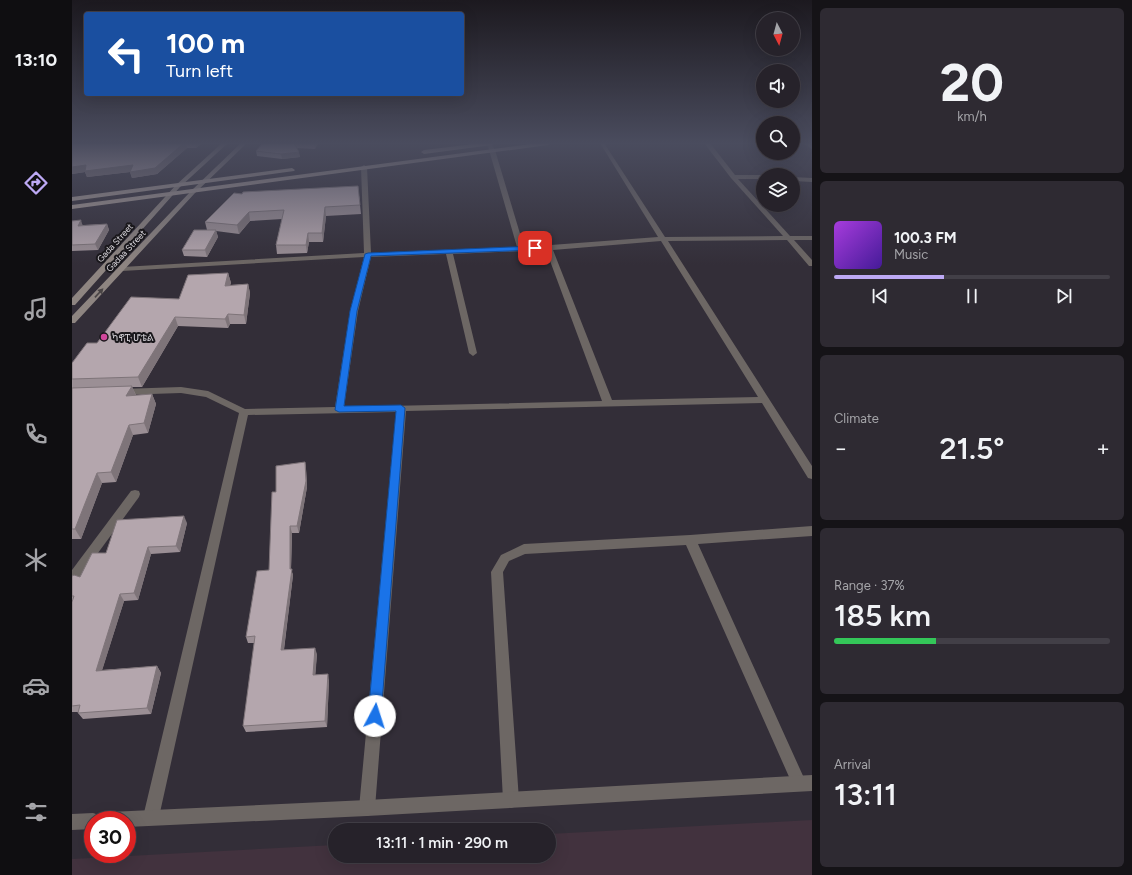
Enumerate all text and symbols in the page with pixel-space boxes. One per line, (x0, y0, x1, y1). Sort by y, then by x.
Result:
north arrow (756, 12, 800, 56)
map controls (756, 12, 800, 212)
text: 100 m (166, 26, 245, 60)
icon: left (100, 28, 152, 80)
text: 13:10 (15, 49, 57, 71)
text: 20 (940, 52, 1004, 114)
text: Turn left (166, 60, 233, 82)
button: sound (756, 64, 800, 108)
text: km/h (957, 109, 987, 124)
button: search (756, 116, 800, 160)
button: layers (756, 168, 800, 212)
icon: directions (22, 169, 50, 197)
street label: Gada Street (94, 220, 135, 264)
street label: Gadaa Street (103, 227, 148, 274)
text: 100.3 FM (894, 229, 957, 247)
pin (518, 231, 552, 265)
icon: arrive (524, 237, 546, 259)
text: Music (894, 247, 928, 262)
icon: previous (869, 285, 891, 307)
icon: pause (961, 285, 983, 307)
icon: next (1053, 285, 1075, 307)
one-way arrow (94, 288, 104, 298)
icon: music (22, 295, 50, 323)
place label: ካኖፒ ሆቴል (112, 331, 154, 344)
marker: ካኖፒ ሆቴል (99, 332, 109, 342)
text: Climate (834, 411, 879, 426)
icon: phone (22, 420, 50, 448)
text: 21.5° (939, 430, 1005, 467)
text: − (834, 435, 848, 462)
text: + (1096, 435, 1110, 462)
icon: climate (22, 546, 50, 574)
text: Range · 37% (834, 578, 905, 593)
text: 185 km (834, 597, 931, 634)
icon: car (22, 672, 50, 700)
position arrow (354, 695, 396, 737)
text: Arrival (834, 757, 871, 772)
text: 13:11 (834, 776, 897, 813)
icon: filters (22, 798, 50, 826)
speed limit sign: 30 (84, 811, 136, 863)
text: 13:11 · 1 min · 290 m (376, 834, 508, 852)

